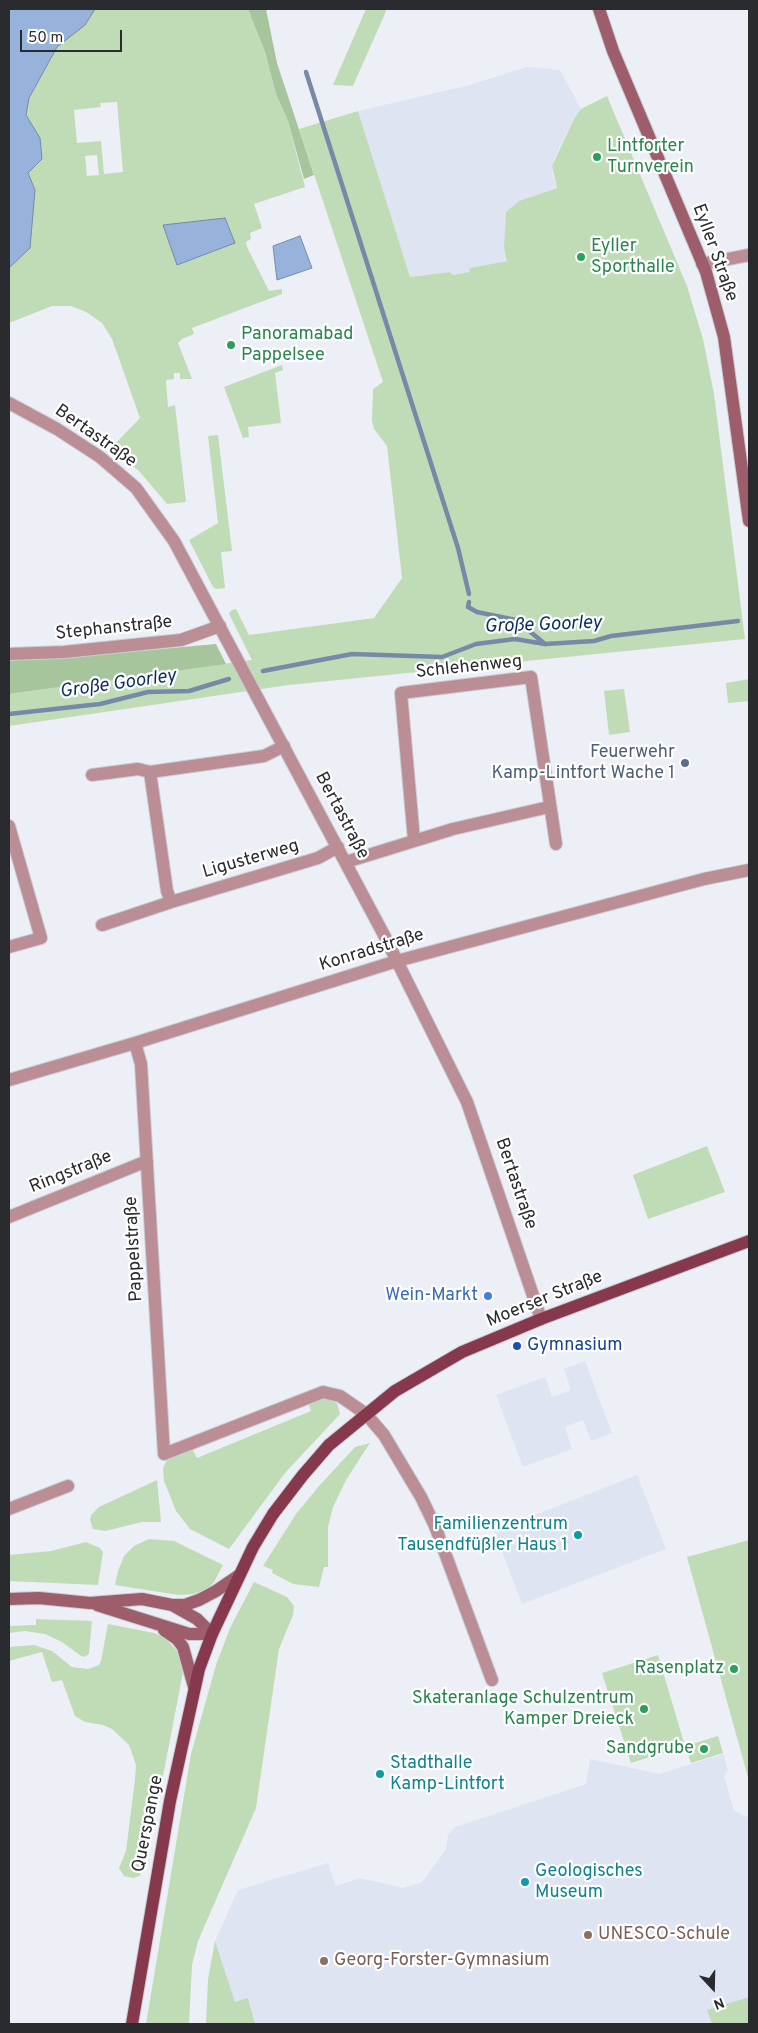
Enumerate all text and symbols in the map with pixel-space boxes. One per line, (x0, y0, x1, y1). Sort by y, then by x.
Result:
scale bar (22, 20, 125, 52)
text: 50 m (28, 29, 63, 48)
place label: Lintforter Turnverein (607, 136, 694, 178)
marker: Lintforter Turnverein (591, 151, 603, 163)
street label: Eyller Straße (686, 201, 742, 305)
place label: Eyller Sporthalle (591, 236, 675, 278)
marker: Eyller Sporthalle (575, 251, 587, 263)
place label: Panoramabad Pappelsee (241, 324, 353, 366)
marker: Panoramabad Pappelsee (225, 339, 237, 351)
street label: Bertastraße (50, 401, 140, 473)
street label: Stephanstraße (54, 612, 174, 646)
water label: Große Goorley (484, 613, 602, 639)
street label: Schlehenweg (415, 652, 523, 684)
water label: Große Goorley (58, 666, 178, 704)
place label: Feuerwehr Kamp-Lintfort Wache 1 (492, 742, 675, 784)
marker: Feuerwehr Kamp-Lintfort Wache 1 (679, 757, 691, 769)
street label: Bertastraße (309, 769, 373, 863)
street label: Ligusterweg (200, 836, 302, 884)
street label: Konradstraße (317, 925, 427, 977)
street label: Bertastraße (489, 1135, 541, 1233)
street label: Ringstraße (27, 1147, 115, 1199)
street label: Pappelstraße (121, 1196, 149, 1302)
street label: Moerser Straße (484, 1267, 606, 1333)
place label: Wein-Markt (385, 1285, 478, 1307)
marker: Wein-Markt (482, 1290, 494, 1302)
place label: Gymnasium (527, 1335, 622, 1357)
marker: Gymnasium (511, 1340, 523, 1352)
place label: Familienzentrum Tausendfüßler Haus 1 (397, 1514, 568, 1556)
marker: Familienzentrum Tausendfüßler Haus 1 (572, 1529, 584, 1541)
place label: Rasenplatz (634, 1658, 724, 1680)
marker: Rasenplatz (728, 1663, 740, 1675)
place label: Skateranlage Schulzentrum Kamper Dreieck (412, 1688, 634, 1730)
marker: Skateranlage Schulzentrum Kamper Dreieck (638, 1703, 650, 1715)
place label: Sandgrube (606, 1738, 694, 1760)
marker: Sandgrube (698, 1743, 710, 1755)
place label: Stadthalle Kamp-Lintfort (390, 1753, 505, 1796)
marker: Stadthalle Kamp-Lintfort (374, 1768, 386, 1780)
street label: Querspange (129, 1774, 169, 1874)
place label: Geologisches Museum (535, 1861, 643, 1904)
marker: Geologisches Museum (519, 1876, 531, 1888)
place label: UNESCO-Schule (598, 1924, 730, 1946)
marker: UNESCO-Schule (582, 1929, 594, 1941)
place label: Georg-Forster-Gymnasium (334, 1950, 549, 1972)
marker: Georg-Forster-Gymnasium (318, 1955, 330, 1967)
north arrow (688, 1963, 738, 2013)
text: N (711, 1993, 726, 2012)

